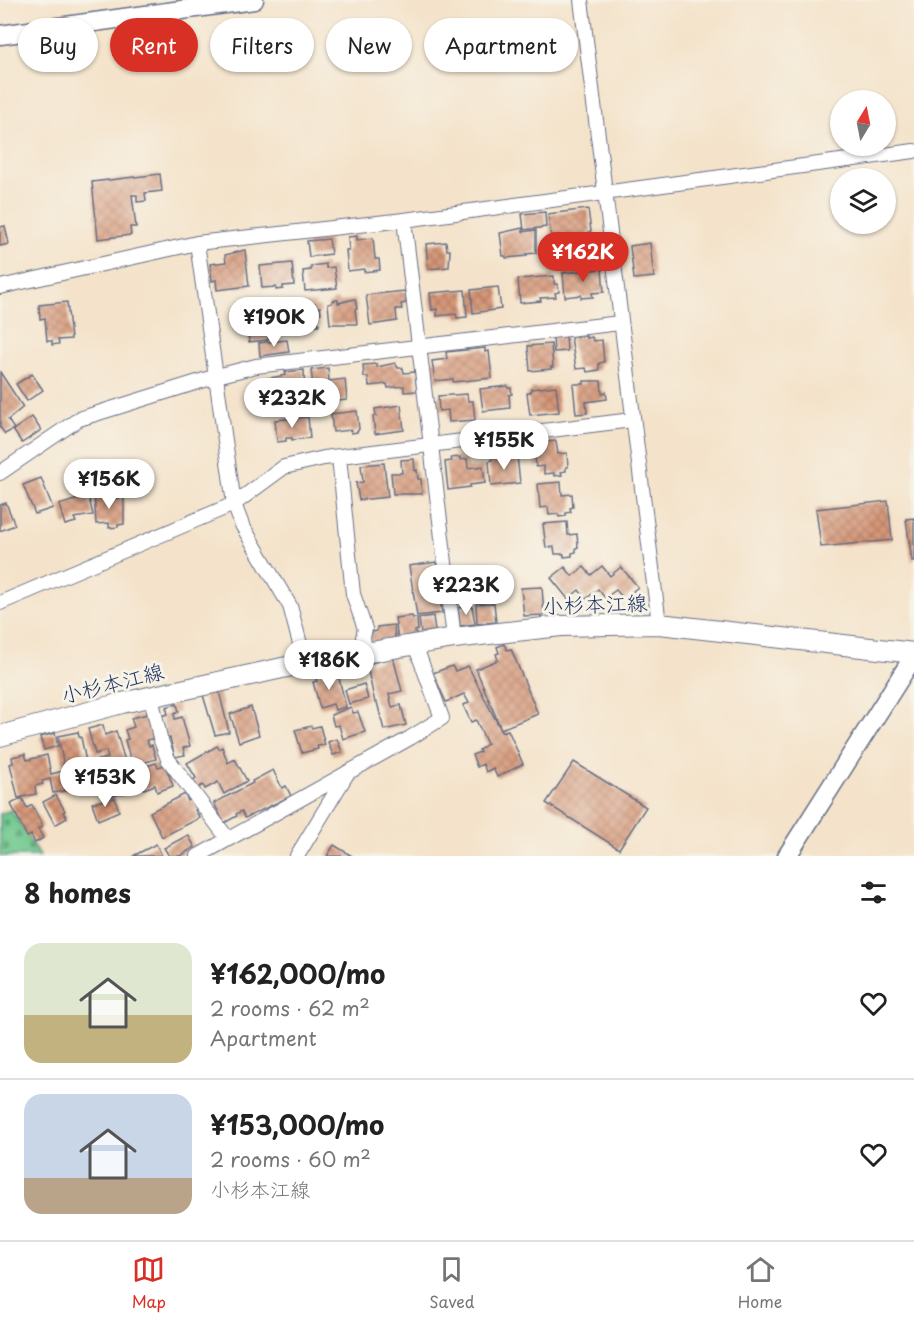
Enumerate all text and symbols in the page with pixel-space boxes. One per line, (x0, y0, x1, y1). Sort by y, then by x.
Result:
chip: Buy (18, 18, 98, 72)
chip: Rent (110, 18, 198, 72)
chip: Filters (210, 18, 314, 72)
chip: New (326, 18, 412, 72)
chip: Apartment (424, 18, 578, 72)
north arrow (830, 90, 896, 156)
map controls (830, 90, 896, 234)
button: layers (830, 168, 896, 234)
pin: ¥162K (541, 232, 625, 283)
text: ¥162K (552, 236, 614, 266)
pin: ¥190K (232, 297, 316, 348)
text: ¥190K (243, 301, 305, 331)
pin: ¥232K (250, 378, 334, 429)
text: ¥232K (258, 382, 326, 412)
pin: ¥155K (462, 420, 546, 471)
text: ¥155K (473, 424, 535, 454)
pin: ¥156K (67, 459, 151, 510)
text: ¥156K (78, 463, 140, 493)
pin: ¥223K (424, 565, 508, 616)
text: ¥223K (432, 569, 500, 599)
street label: 小杉本江線 (542, 585, 648, 621)
pin: ¥186K (287, 640, 371, 691)
text: ¥186K (298, 644, 360, 674)
street label: 小杉本江線 (57, 654, 167, 710)
pin: ¥153K (63, 757, 147, 808)
text: ¥153K (74, 761, 136, 791)
text: 8 homes (24, 873, 131, 912)
icon: filters (857, 876, 890, 909)
text: ¥162,000/mo (210, 954, 385, 993)
icon: home (72, 967, 144, 1039)
icon: heart (857, 987, 890, 1020)
text: 2 rooms · 62 m² (210, 993, 370, 1023)
text: Apartment (210, 1023, 317, 1053)
text: ¥153,000/mo (210, 1105, 384, 1144)
icon: home (72, 1118, 144, 1190)
icon: heart (857, 1138, 890, 1171)
text: 2 rooms · 60 m² (210, 1144, 371, 1174)
text: 小杉本江線 (210, 1174, 310, 1204)
tab: Map (132, 1253, 166, 1313)
tab: Saved (429, 1253, 475, 1313)
tab: Home (738, 1253, 782, 1313)

